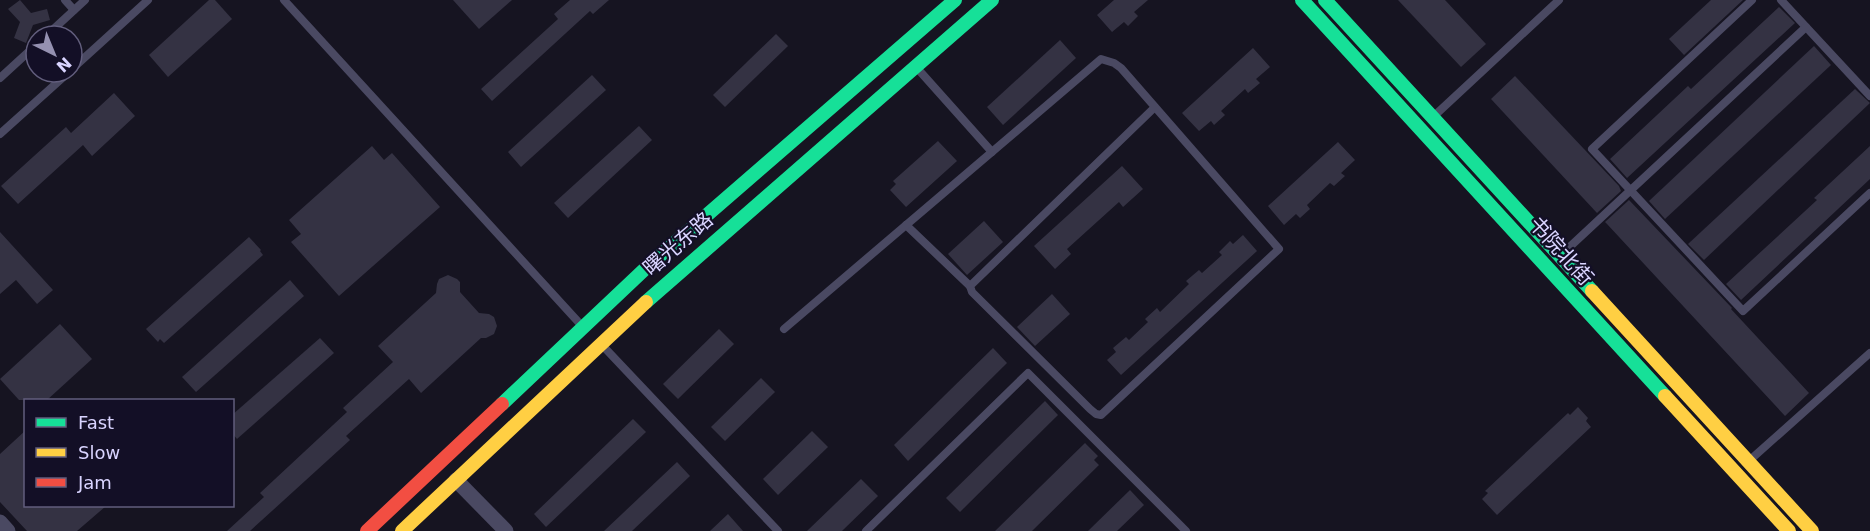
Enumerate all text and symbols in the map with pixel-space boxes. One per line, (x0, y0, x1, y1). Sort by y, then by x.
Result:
north arrow (24, 24, 84, 84)
text: N (53, 53, 75, 76)
street label: 曙光东路 (638, 207, 718, 281)
street label: 书院北街 (1524, 212, 1598, 290)
legend (24, 399, 234, 507)
text: Fast (78, 412, 114, 433)
text: Slow (78, 442, 120, 463)
text: Jam (77, 472, 112, 493)

